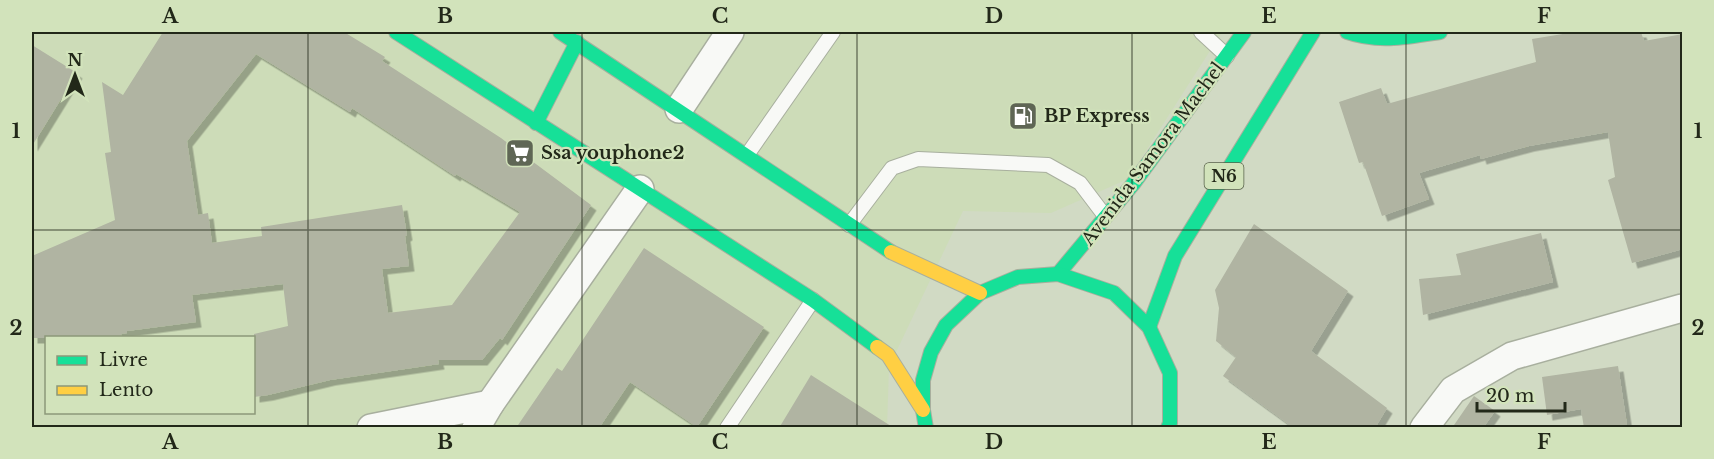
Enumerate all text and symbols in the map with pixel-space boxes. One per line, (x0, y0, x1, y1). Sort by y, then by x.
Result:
text: A (161, 4, 179, 28)
text: B (437, 4, 453, 28)
text: C (712, 4, 728, 28)
text: D (985, 4, 1003, 28)
text: E (1261, 4, 1277, 28)
text: F (1537, 4, 1551, 28)
north arrow (45, 45, 105, 105)
text: N (67, 50, 83, 70)
street label: Avenida Samora Machel (1076, 58, 1229, 251)
fuel station icon: BP Express (1007, 100, 1039, 132)
place label: BP Express (1044, 105, 1150, 127)
text: 1 (12, 119, 21, 143)
text: 1 (1694, 119, 1703, 143)
supermarket icon: Ssa youphone2 (504, 137, 536, 169)
place label: Ssa youphone2 (541, 142, 684, 164)
road number: N6 (1204, 163, 1244, 189)
text: 2 (9, 316, 23, 340)
text: 2 (1691, 316, 1705, 340)
legend (45, 336, 255, 414)
text: Livre (99, 349, 148, 371)
scale bar (1477, 375, 1566, 413)
text: Lento (99, 379, 153, 401)
text: 20 m (1486, 385, 1534, 407)
text: A (161, 430, 179, 454)
text: B (437, 430, 453, 454)
text: C (712, 430, 728, 454)
text: D (985, 430, 1003, 454)
text: E (1261, 430, 1277, 454)
text: F (1537, 430, 1551, 454)

